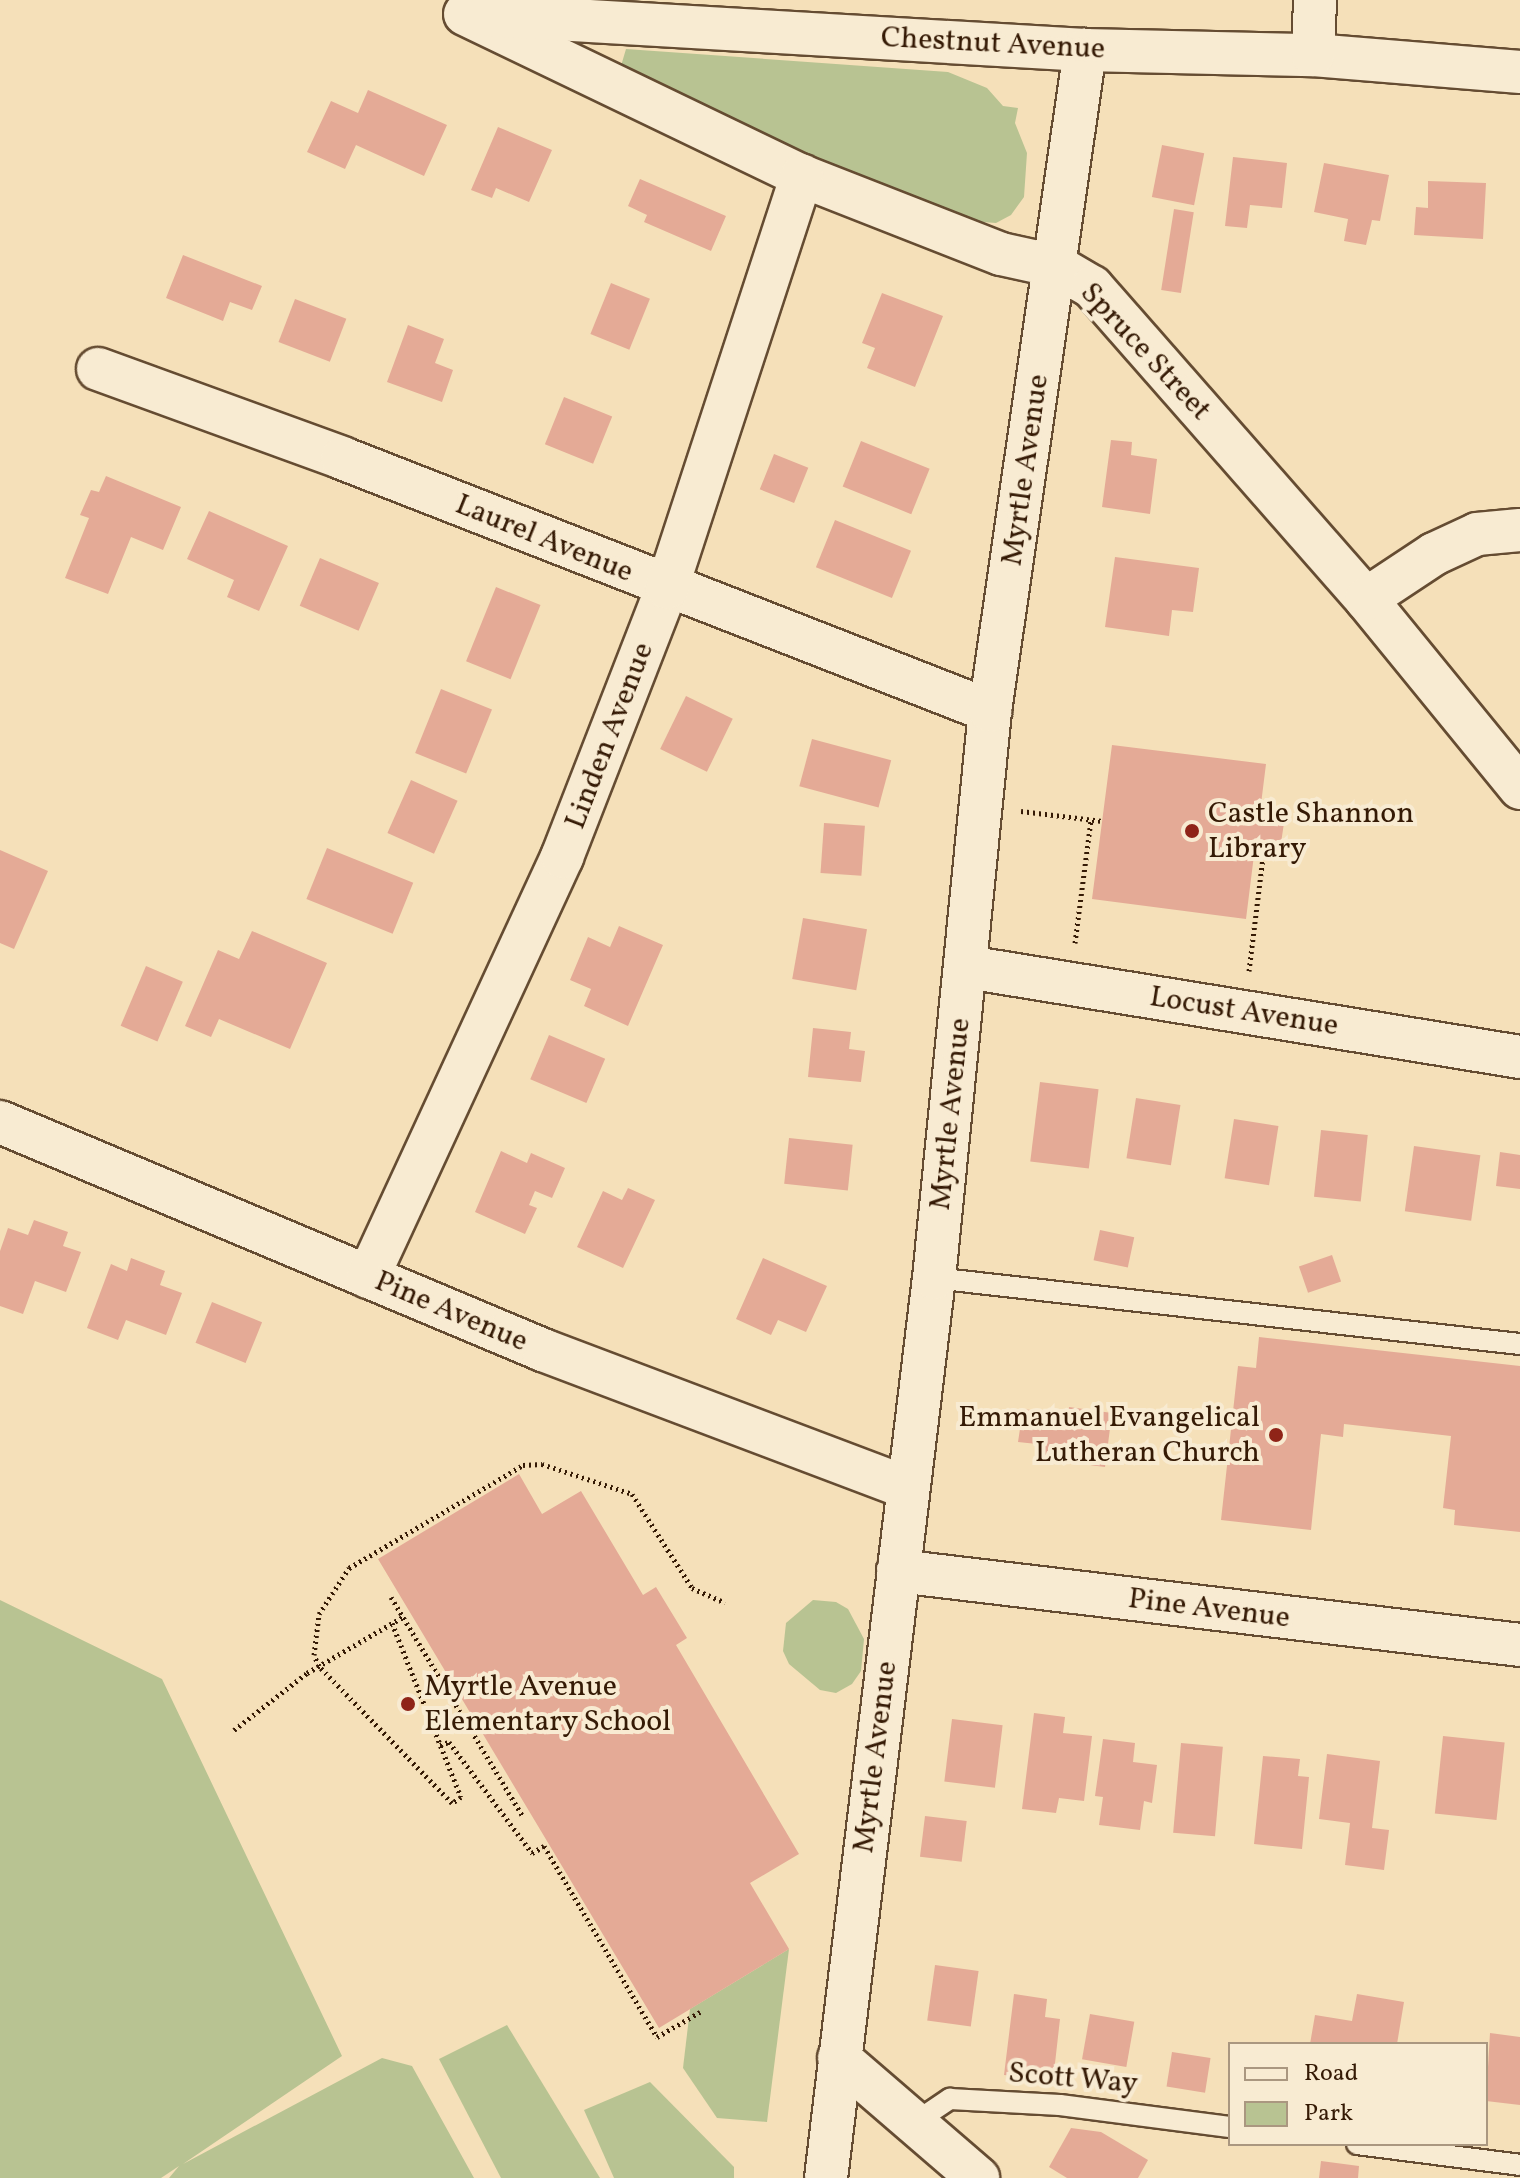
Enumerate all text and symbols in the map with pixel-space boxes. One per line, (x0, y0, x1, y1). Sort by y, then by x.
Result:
street label: Chestnut Avenue (880, 20, 1106, 68)
street label: Spruce Street (1072, 276, 1218, 428)
street label: Myrtle Avenue (995, 372, 1057, 568)
street label: Laurel Avenue (450, 487, 638, 591)
street label: Linden Avenue (558, 638, 662, 834)
place label: Castle Shannon Library (1208, 796, 1414, 866)
marker: Castle Shannon Library (1183, 822, 1201, 840)
street label: Locust Avenue (1147, 979, 1341, 1045)
street label: Myrtle Avenue (923, 1016, 979, 1212)
street label: Pine Avenue (369, 1264, 533, 1360)
place label: Emmanuel Evangelical Lutheran Church (958, 1400, 1260, 1470)
marker: Emmanuel Evangelical Lutheran Church (1267, 1426, 1285, 1444)
street label: Pine Avenue (1126, 1581, 1292, 1637)
street label: Myrtle Avenue (846, 1659, 906, 1855)
place label: Myrtle Avenue Elementary School (424, 1669, 672, 1740)
marker: Myrtle Avenue Elementary School (399, 1695, 417, 1713)
legend (1228, 2042, 1488, 2146)
street label: Scott Way (1006, 2055, 1140, 2103)
text: Road (1304, 2057, 1358, 2091)
text: Park (1304, 2097, 1353, 2131)

